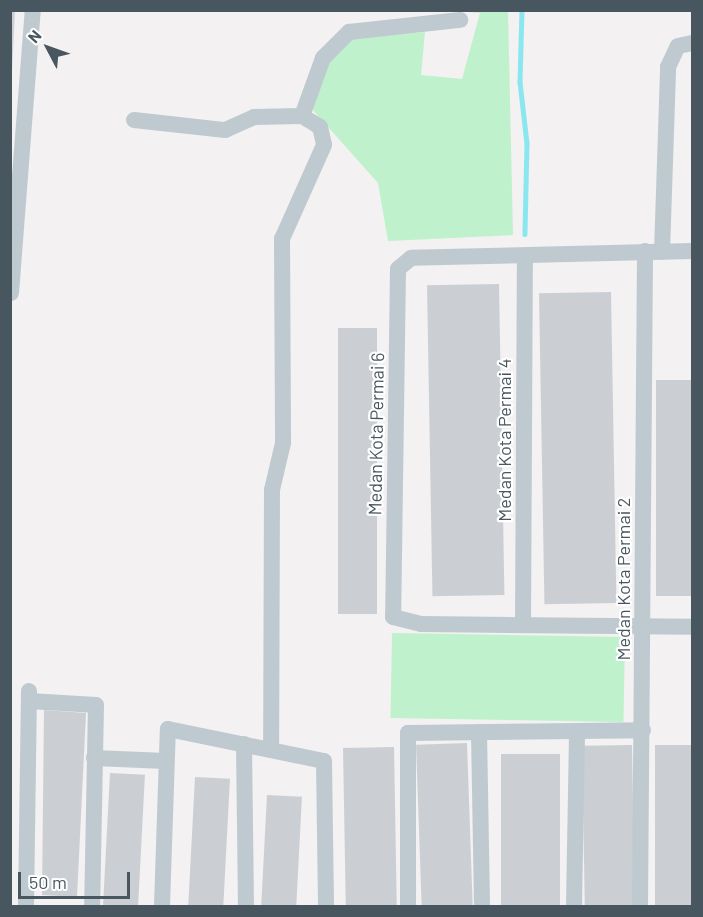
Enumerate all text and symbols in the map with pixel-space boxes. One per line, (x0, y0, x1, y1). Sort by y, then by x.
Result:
north arrow (18, 18, 78, 78)
text: N (23, 26, 45, 46)
street label: Medan Kota Permai 6 (364, 353, 388, 515)
street label: Medan Kota Permai 4 (493, 358, 515, 522)
street label: Medan Kota Permai 2 (612, 498, 634, 660)
scale bar (21, 860, 134, 898)
text: 50 m (29, 871, 67, 893)

